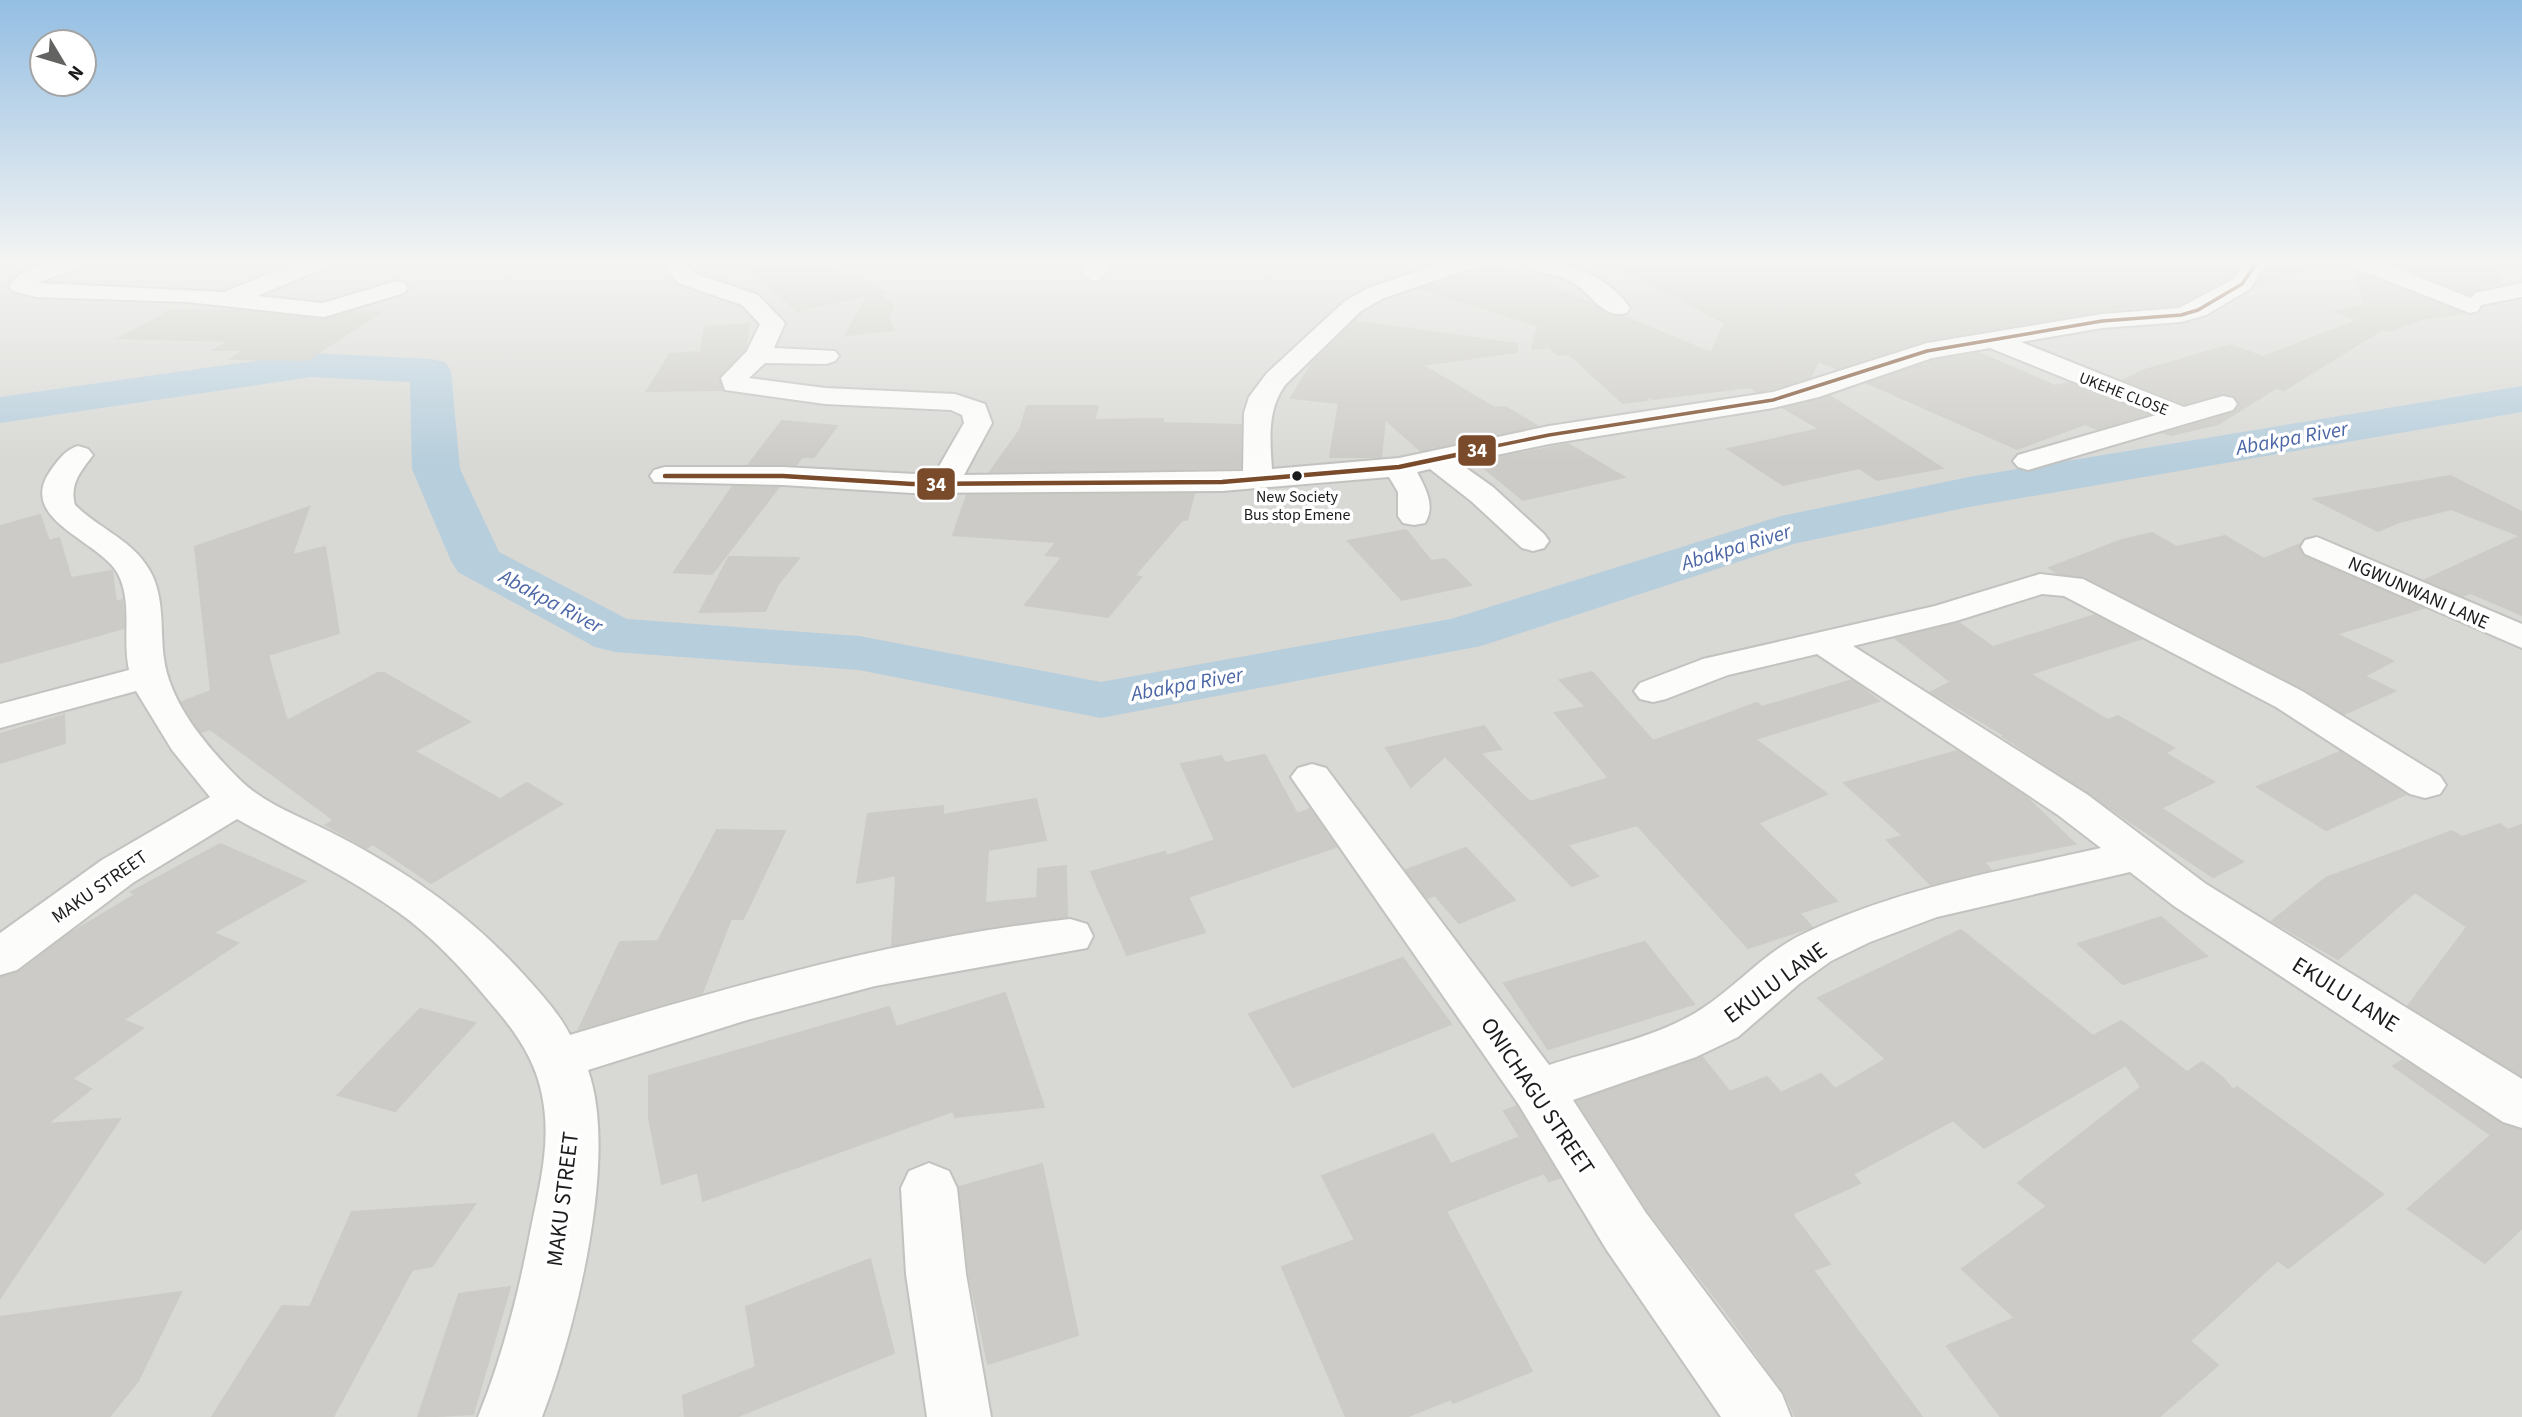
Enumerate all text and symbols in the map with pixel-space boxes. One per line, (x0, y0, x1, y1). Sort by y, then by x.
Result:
north arrow (28, 28, 98, 98)
text: N (61, 59, 90, 86)
street label: UKEHE CLOSE (2076, 367, 2172, 421)
water label: Abakpa River (2232, 413, 2351, 463)
line badge: 34 (1457, 434, 1497, 467)
text: 34 (1467, 438, 1487, 465)
line badge: 34 (916, 467, 956, 501)
marker: New Society Bus stop Emene (1290, 469, 1304, 483)
text: 34 (926, 472, 946, 499)
place label: New Society Bus stop Emene (1244, 486, 1350, 526)
water label: Abakpa River (1676, 516, 1795, 578)
street label: NGWUNWANI LANE (2344, 550, 2493, 637)
water label: Abakpa River (492, 560, 609, 641)
water label: Abakpa River (1127, 659, 1246, 709)
street label: MAKU STREET (46, 844, 153, 930)
street label: EKULU LANE (1717, 934, 1834, 1031)
street label: EKULU LANE (2286, 948, 2406, 1040)
street label: ONICHAGU STREET (1472, 1011, 1603, 1182)
street label: MAKU STREET (538, 1130, 587, 1268)

